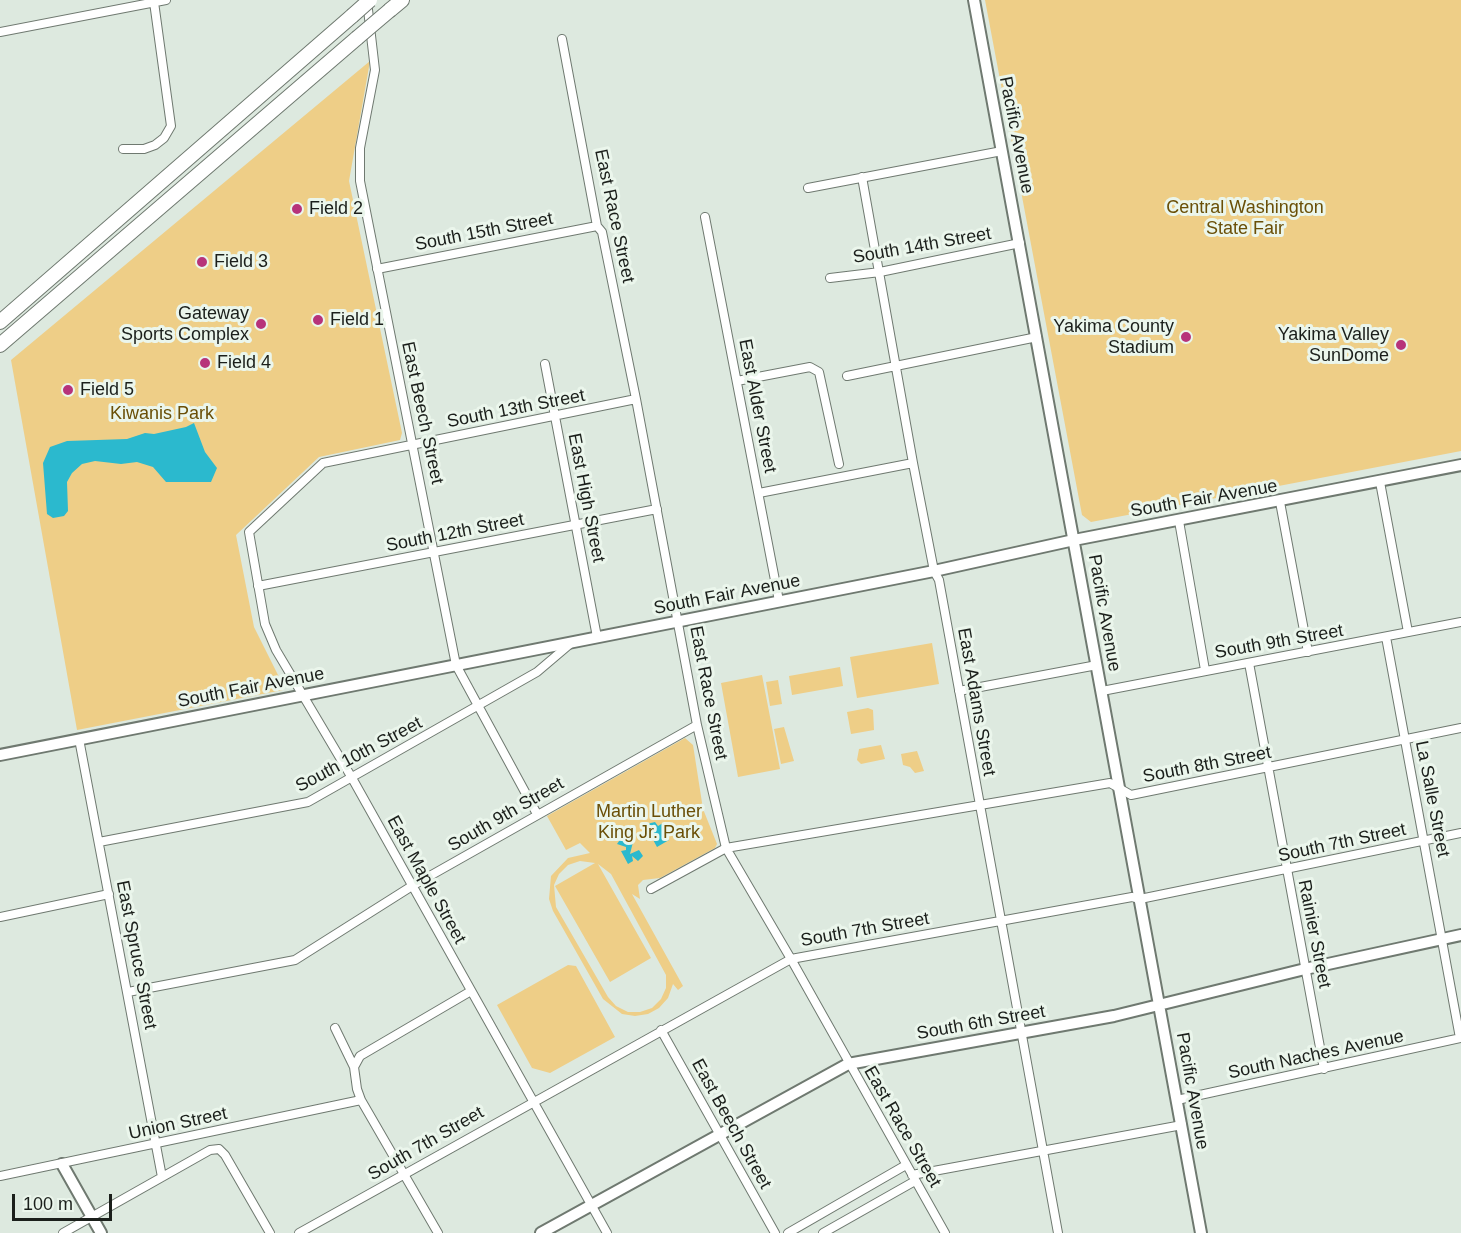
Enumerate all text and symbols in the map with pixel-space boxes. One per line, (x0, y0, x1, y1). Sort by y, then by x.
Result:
street label: Pacific Avenue (994, 75, 1038, 195)
street label: East Race Street (589, 147, 639, 285)
park label: Central Washington State Fair (1166, 197, 1324, 240)
place label: Field 2 (309, 198, 363, 220)
marker: Field 2 (290, 202, 304, 216)
street label: South 15th Street (413, 208, 555, 256)
street label: South 14th Street (851, 223, 993, 269)
place label: Field 3 (214, 251, 268, 273)
marker: Field 3 (195, 255, 209, 269)
place label: Gateway Sports Complex (121, 303, 249, 346)
place label: Field 1 (330, 309, 384, 331)
marker: Field 1 (311, 313, 325, 327)
place label: Yakima County Stadium (1053, 316, 1174, 358)
marker: Gateway Sports Complex (254, 317, 268, 331)
place label: Yakima Valley SunDome (1278, 324, 1389, 366)
marker: Yakima County Stadium (1179, 330, 1193, 344)
street label: East Alder Street (733, 337, 781, 475)
marker: Yakima Valley SunDome (1394, 338, 1408, 352)
street label: East Beech Street (396, 340, 448, 486)
place label: Field 4 (217, 352, 271, 374)
marker: Field 4 (198, 356, 212, 370)
place label: Field 5 (80, 379, 134, 401)
marker: Field 5 (61, 383, 75, 397)
street label: South 13th Street (445, 385, 587, 433)
park label: Kiwanis Park (110, 403, 214, 425)
street label: East High Street (563, 432, 609, 564)
street label: South Fair Avenue (1129, 475, 1279, 523)
street label: South 12th Street (384, 509, 526, 557)
street label: Pacific Avenue (1083, 553, 1125, 673)
street label: South Fair Avenue (652, 570, 802, 620)
street label: South 9th Street (1213, 620, 1345, 664)
street label: East Race Street (684, 624, 732, 762)
street label: East Adams Street (952, 626, 1000, 778)
street label: South Fair Avenue (176, 663, 326, 713)
street label: South 10th Street (292, 713, 426, 797)
street label: La Salle Street (1410, 739, 1454, 859)
street label: South 8th Street (1141, 742, 1273, 788)
street label: South 9th Street (444, 773, 568, 857)
park label: Martin Luther King Jr. Park (596, 801, 702, 844)
street label: East Maple Street (382, 812, 470, 948)
street label: South 7th Street (1276, 819, 1408, 867)
street label: Rainier Street (1293, 878, 1335, 990)
street label: East Spruce Street (111, 879, 161, 1031)
street label: South 7th Street (799, 908, 931, 952)
street label: South 6th Street (915, 1001, 1047, 1045)
street label: South Naches Avenue (1226, 1026, 1406, 1084)
street label: Pacific Avenue (1171, 1031, 1213, 1151)
street label: East Beech Street (686, 1055, 776, 1193)
street label: East Race Street (859, 1063, 945, 1191)
street label: South 7th Street (364, 1102, 488, 1186)
street label: Union Street (127, 1103, 229, 1145)
scale bar (15, 1182, 116, 1220)
text: 100 m (23, 1194, 73, 1214)

